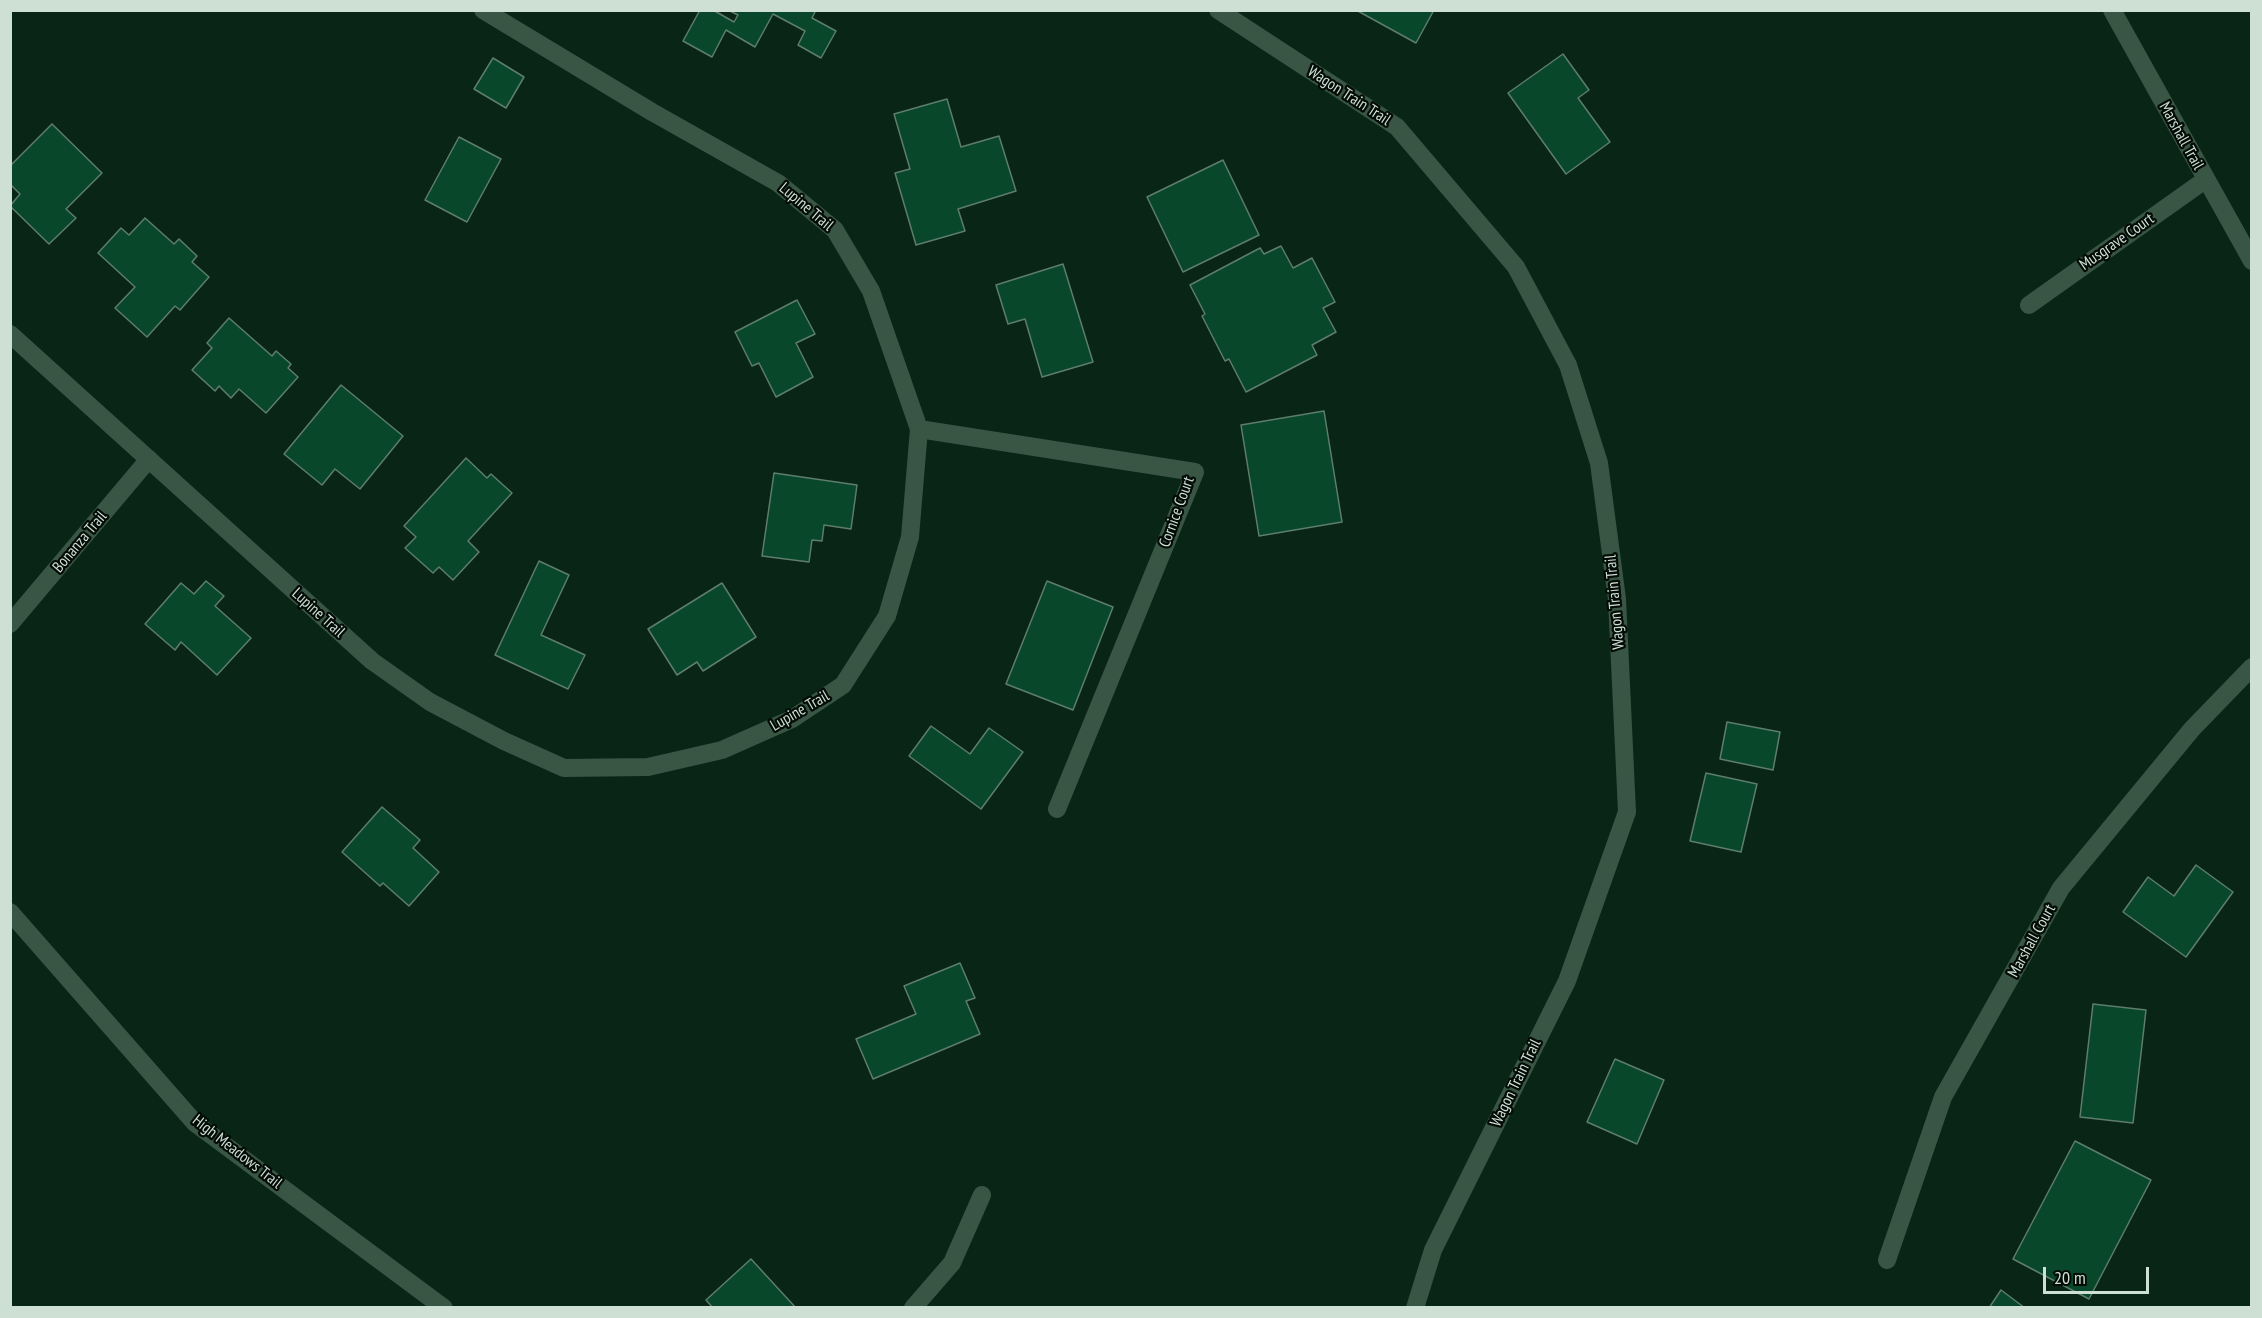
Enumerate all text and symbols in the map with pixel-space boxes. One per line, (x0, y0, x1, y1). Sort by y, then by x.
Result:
street label: Wagon Train Trail (1304, 62, 1394, 130)
street label: Marshall Trail (2155, 99, 2207, 173)
street label: Lupine Trail (775, 179, 837, 235)
street label: Musgrave Court (2076, 209, 2158, 275)
street label: Cornice Court (1155, 474, 1199, 550)
street label: Bonanza Trail (49, 507, 111, 577)
street label: Wagon Train Trail (1601, 554, 1629, 650)
street label: Lupine Trail (288, 584, 348, 642)
street label: Lupine Trail (767, 687, 833, 735)
street label: Marshall Court (2004, 901, 2060, 981)
street label: Wagon Train Trail (1487, 1036, 1545, 1130)
street label: High Meadows Trail (188, 1111, 286, 1193)
scale bar (2046, 1255, 2152, 1293)
text: 20 m (2054, 1266, 2086, 1289)

